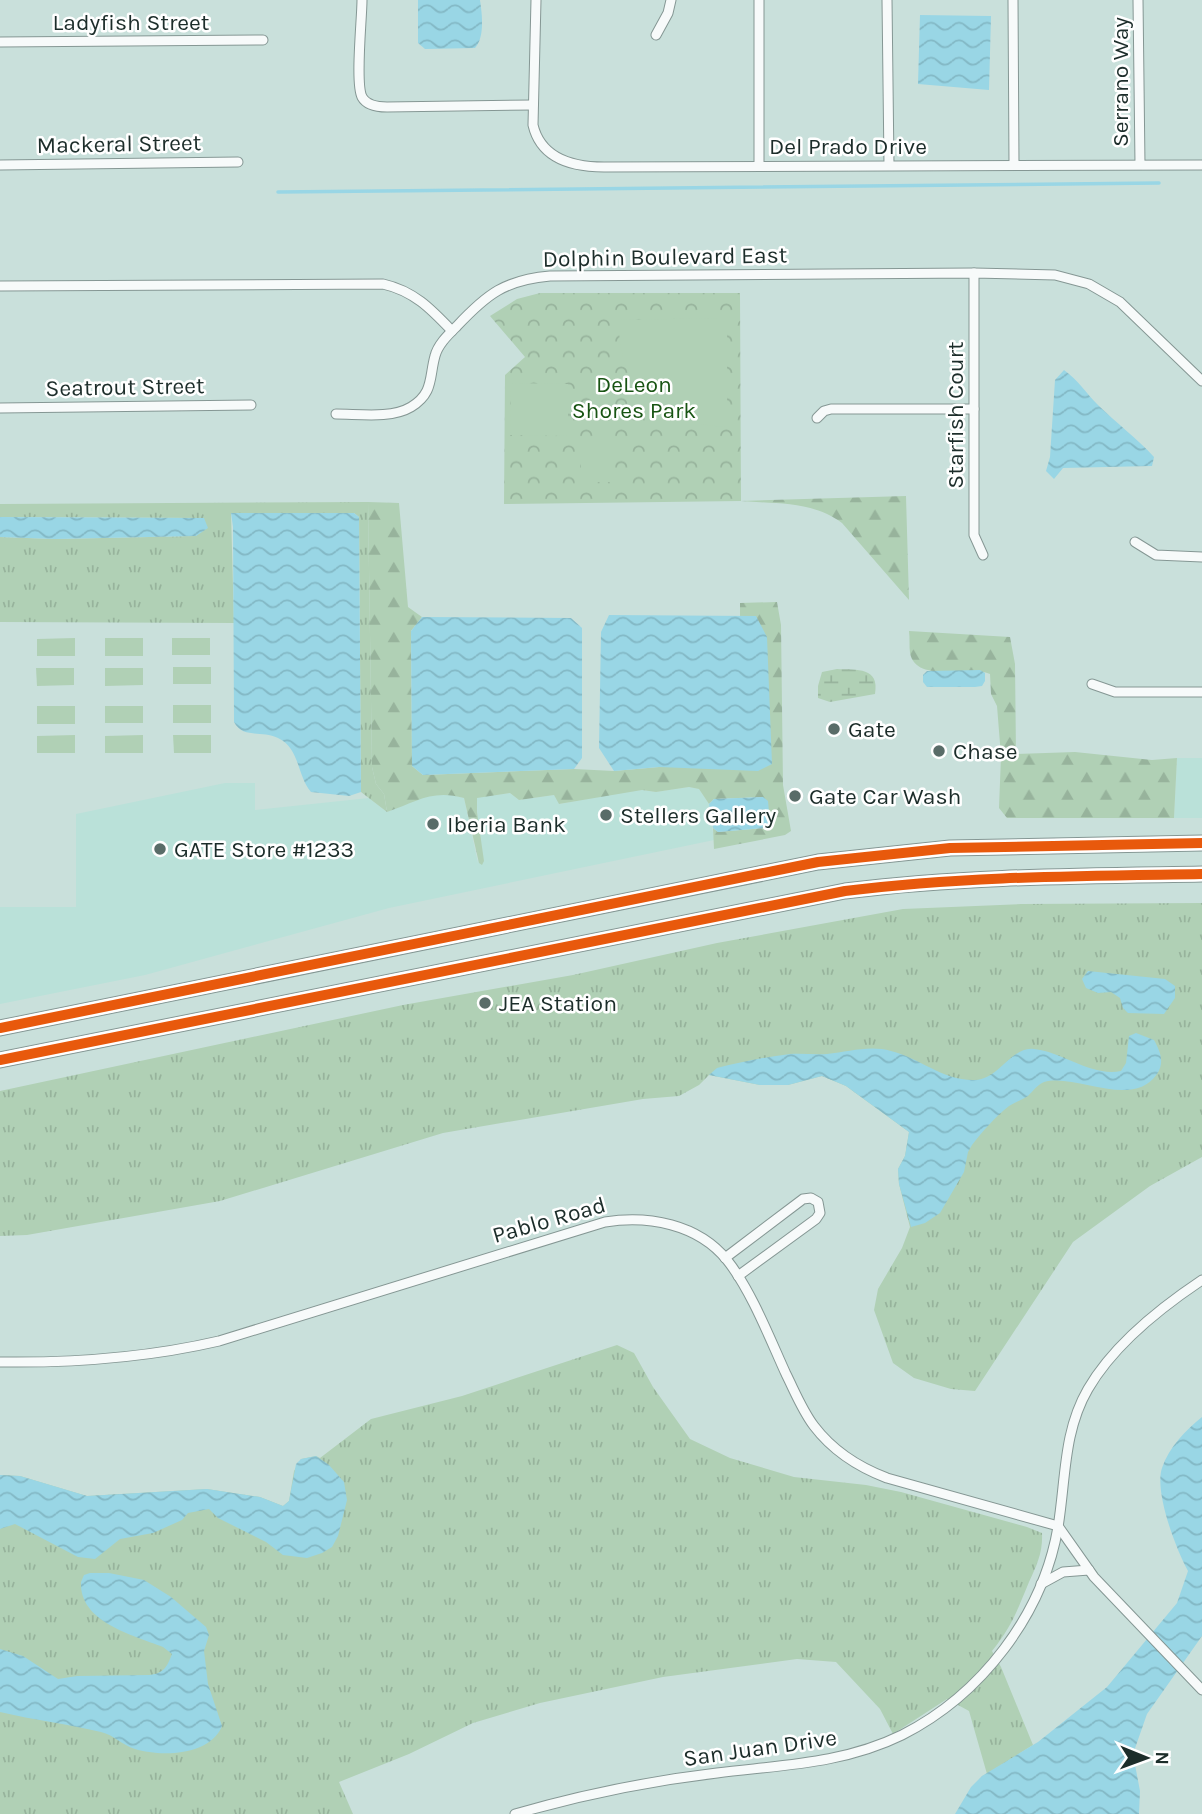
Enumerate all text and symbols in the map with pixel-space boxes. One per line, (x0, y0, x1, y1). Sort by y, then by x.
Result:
street label: Ladyfish Street (52, 9, 210, 36)
street label: Serrano Way (1107, 17, 1134, 147)
street label: Mackeral Street (36, 129, 202, 159)
street label: Del Prado Drive (769, 133, 927, 160)
street label: Dolphin Boulevard East (542, 241, 788, 273)
street label: Starfish Court (942, 341, 969, 489)
park label: DeLeon Shores Park (572, 371, 696, 424)
street label: Seatrout Street (45, 372, 205, 402)
place label: Gate (848, 716, 896, 743)
marker: Gate (826, 721, 842, 737)
place label: Chase (953, 738, 1018, 765)
marker: Chase (931, 743, 947, 759)
place label: Gate Car Wash (809, 783, 961, 810)
marker: Gate Car Wash (787, 788, 803, 804)
place label: Stellers Gallery (620, 802, 776, 829)
marker: Stellers Gallery (598, 807, 614, 823)
place label: Iberia Bank (447, 811, 566, 838)
marker: Iberia Bank (425, 816, 441, 832)
place label: GATE Store #1233 (174, 836, 354, 863)
marker: GATE Store #1233 (152, 841, 168, 857)
place label: JEA Station (499, 990, 617, 1017)
marker: JEA Station (477, 995, 493, 1011)
street label: Pablo Road (489, 1191, 609, 1249)
north arrow (1111, 1723, 1181, 1793)
street label: San Juan Drive (681, 1724, 839, 1772)
text: N (1151, 1751, 1173, 1765)

